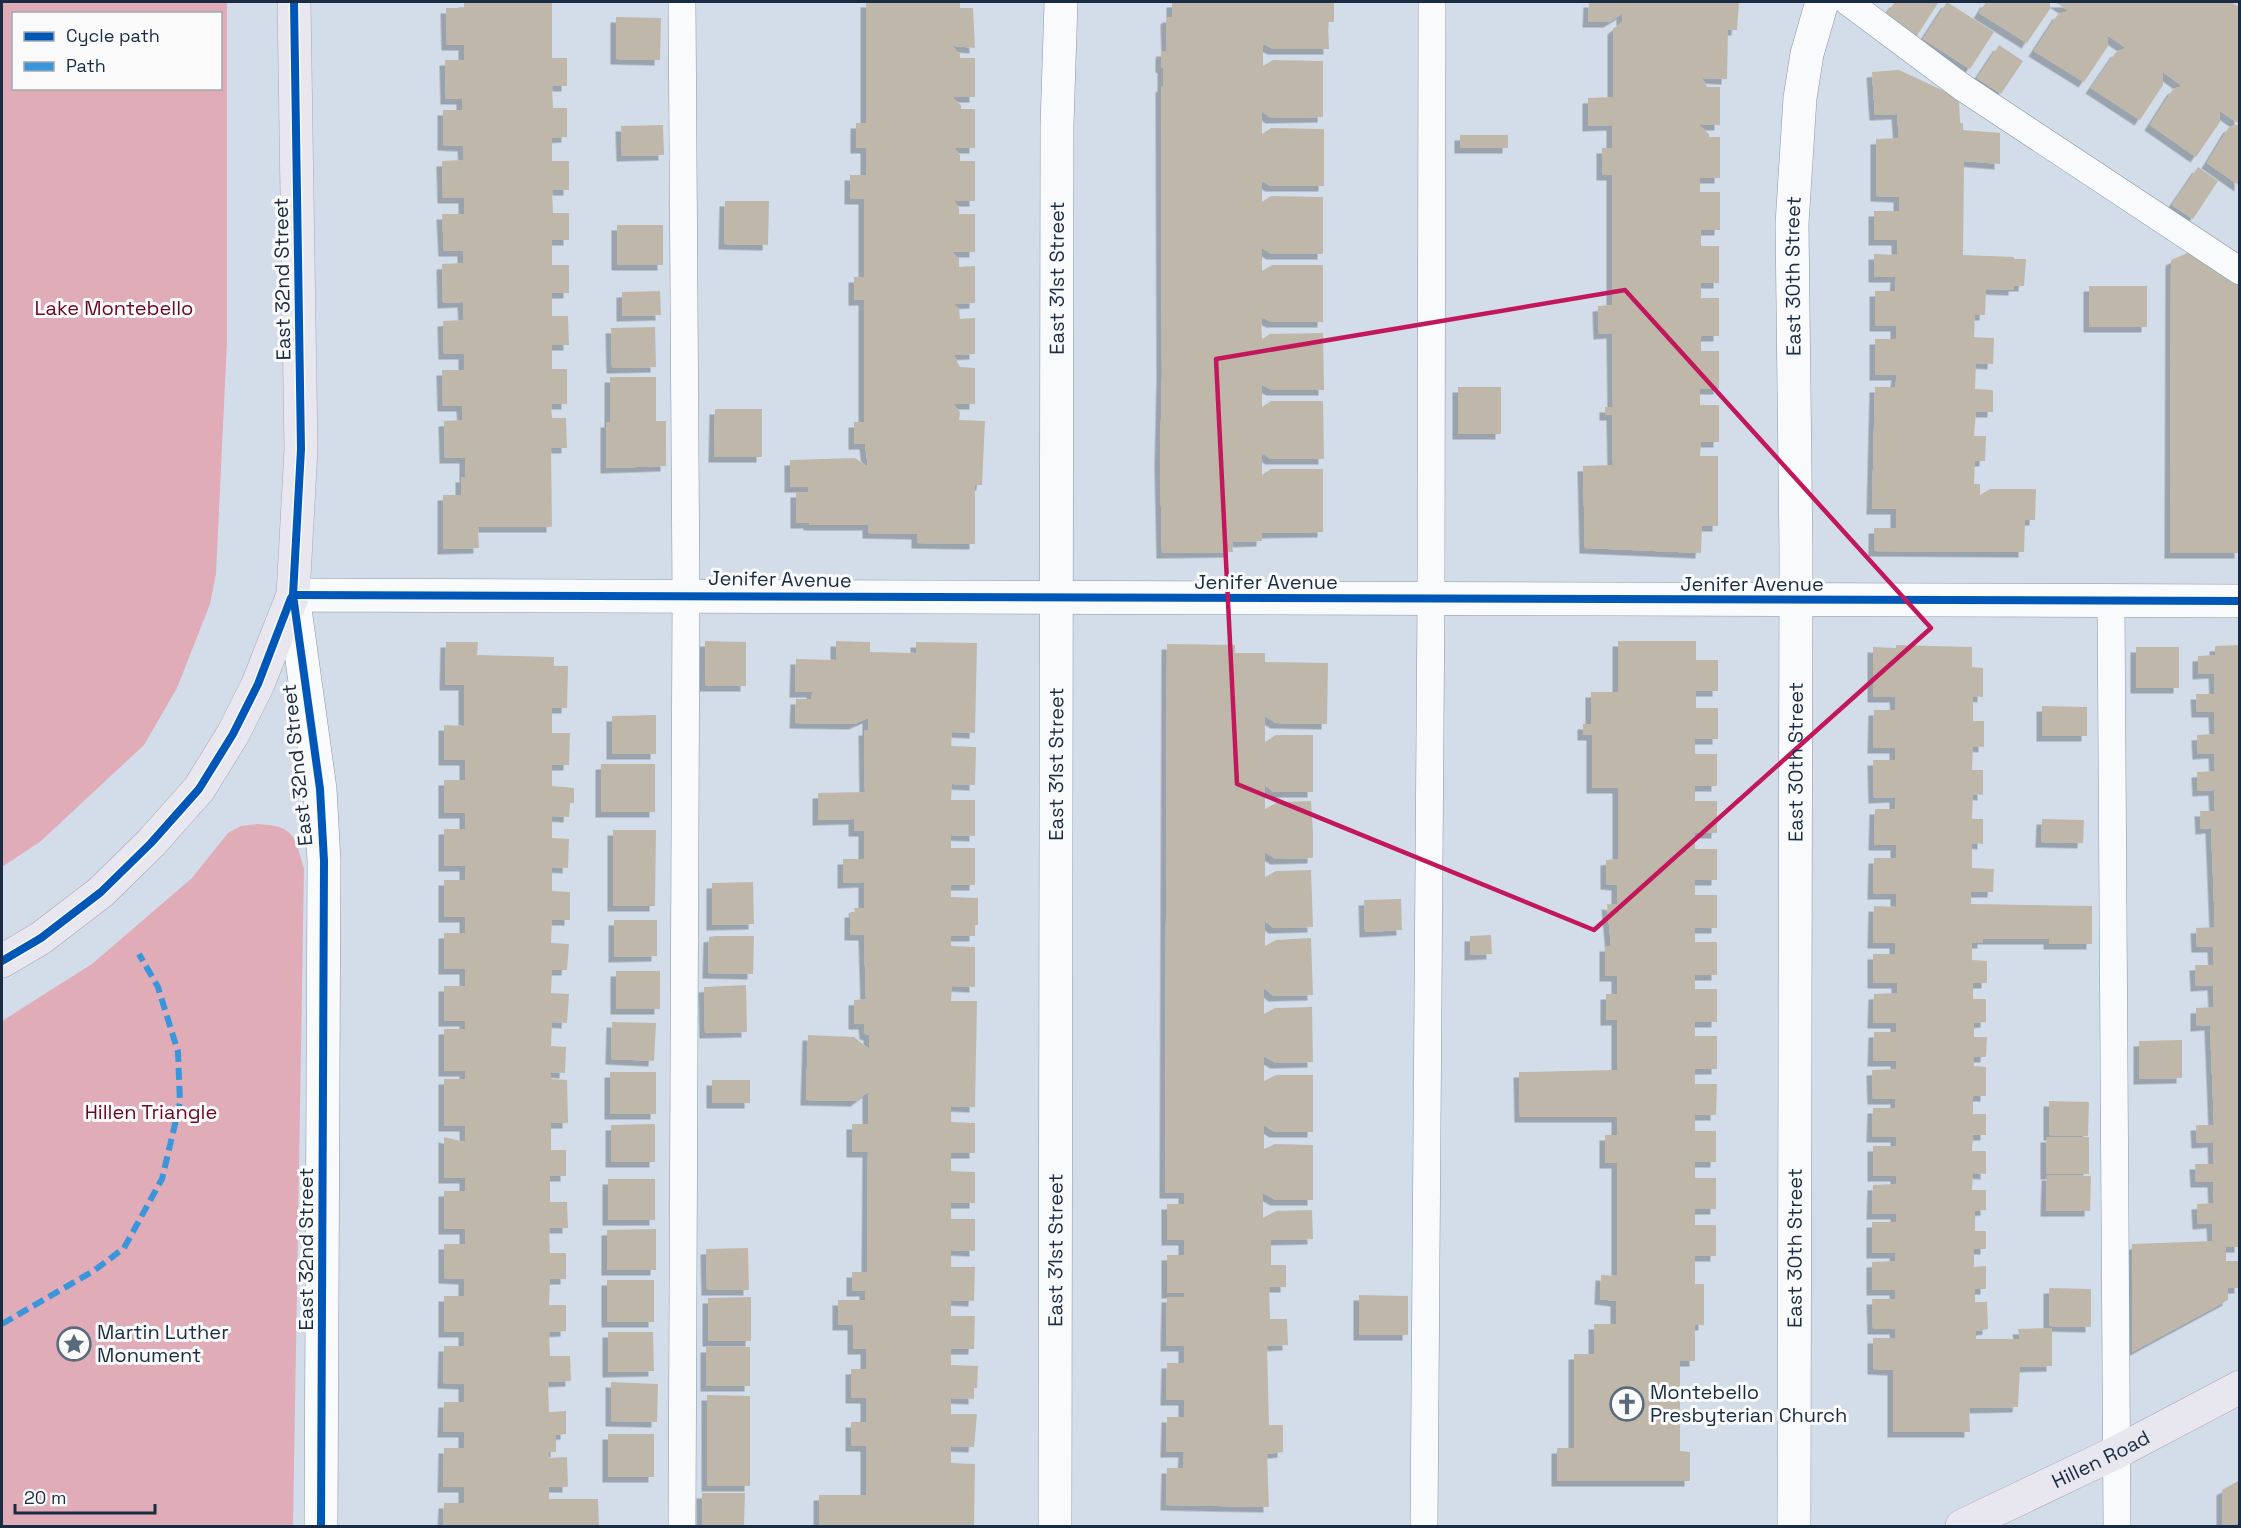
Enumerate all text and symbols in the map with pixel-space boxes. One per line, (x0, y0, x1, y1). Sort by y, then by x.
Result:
legend (12, 12, 222, 90)
text: Cycle path (66, 24, 160, 47)
text: Path (66, 54, 106, 77)
street label: East 30th Street (1779, 195, 1807, 356)
street label: East 32nd Street (268, 197, 296, 361)
street label: East 31st Street (1044, 201, 1070, 355)
park label: Lake Montebello (35, 295, 193, 321)
street label: Jenifer Avenue (708, 565, 852, 593)
street label: Jenifer Avenue (1194, 569, 1338, 595)
street label: Jenifer Avenue (1680, 571, 1824, 597)
street label: East 30th Street (1782, 682, 1809, 842)
street label: East 32nd Street (276, 683, 318, 847)
street label: East 31st Street (1043, 687, 1069, 841)
park label: Hillen Triangle (85, 1099, 217, 1125)
street label: East 32nd Street (293, 1168, 319, 1330)
street label: East 30th Street (1781, 1168, 1808, 1328)
street label: East 31st Street (1042, 1173, 1069, 1327)
place label: Martin Luther Monument (97, 1319, 229, 1368)
place icon: Martin Luther Monument (56, 1326, 92, 1362)
place label: Montebello Presbyterian Church (1650, 1379, 1847, 1428)
church icon: Montebello Presbyterian Church (1609, 1386, 1645, 1422)
street label: Hillen Road (2047, 1424, 2154, 1494)
scale bar (15, 1477, 154, 1515)
text: 20 m (24, 1486, 67, 1509)

